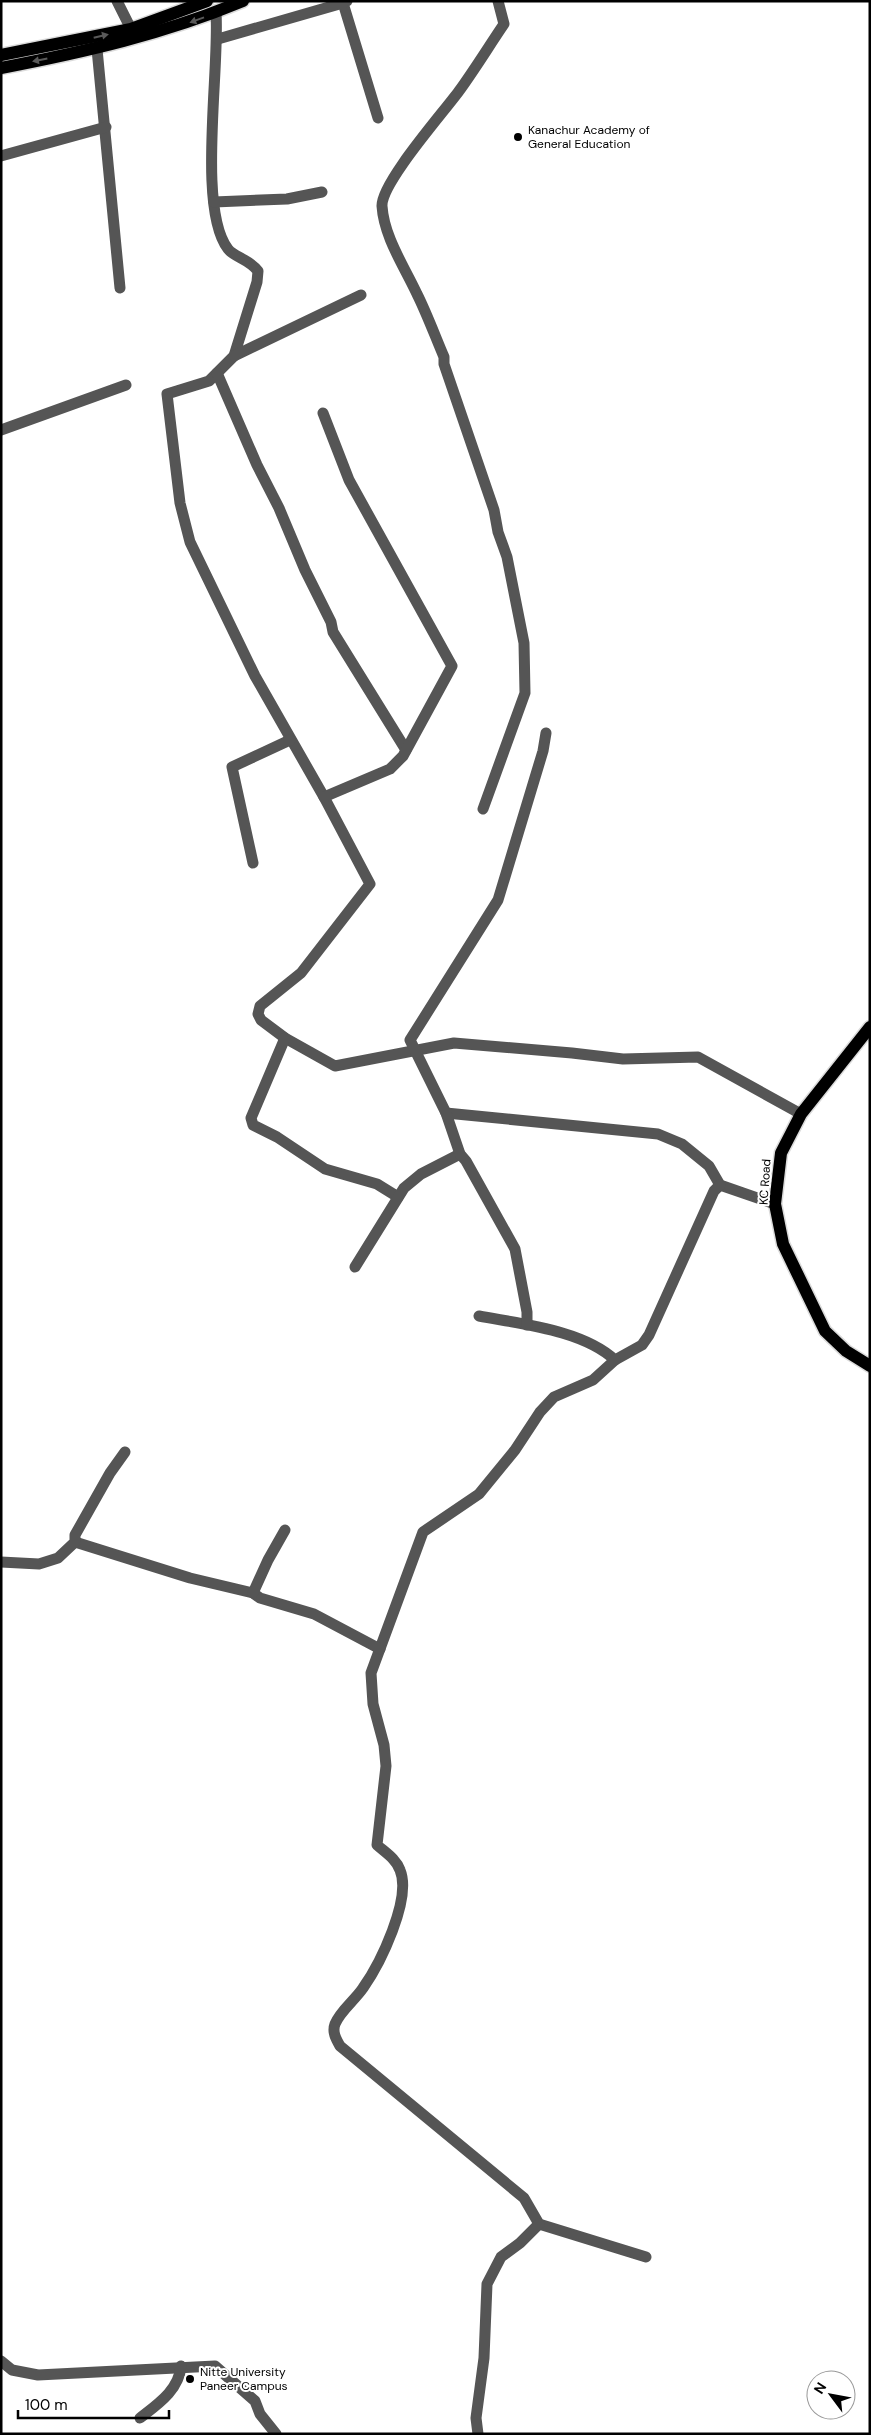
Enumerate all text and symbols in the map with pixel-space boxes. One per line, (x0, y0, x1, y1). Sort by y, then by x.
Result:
one-way arrow (190, 17, 205, 24)
one-way arrow (93, 32, 108, 40)
one-way arrow (32, 57, 48, 65)
place label: Kanachur Academy of General Education (528, 122, 650, 152)
marker: Kanachur Academy of General Education (512, 131, 524, 143)
street label: KC Road (755, 1158, 775, 1206)
place label: Nitte University Paneer Campus (200, 2364, 288, 2394)
north arrow (806, 2370, 856, 2420)
marker: Nitte University Paneer Campus (184, 2373, 196, 2385)
text: N (810, 2379, 830, 2397)
scale bar (18, 2388, 169, 2420)
text: 100 m (25, 2395, 68, 2415)

